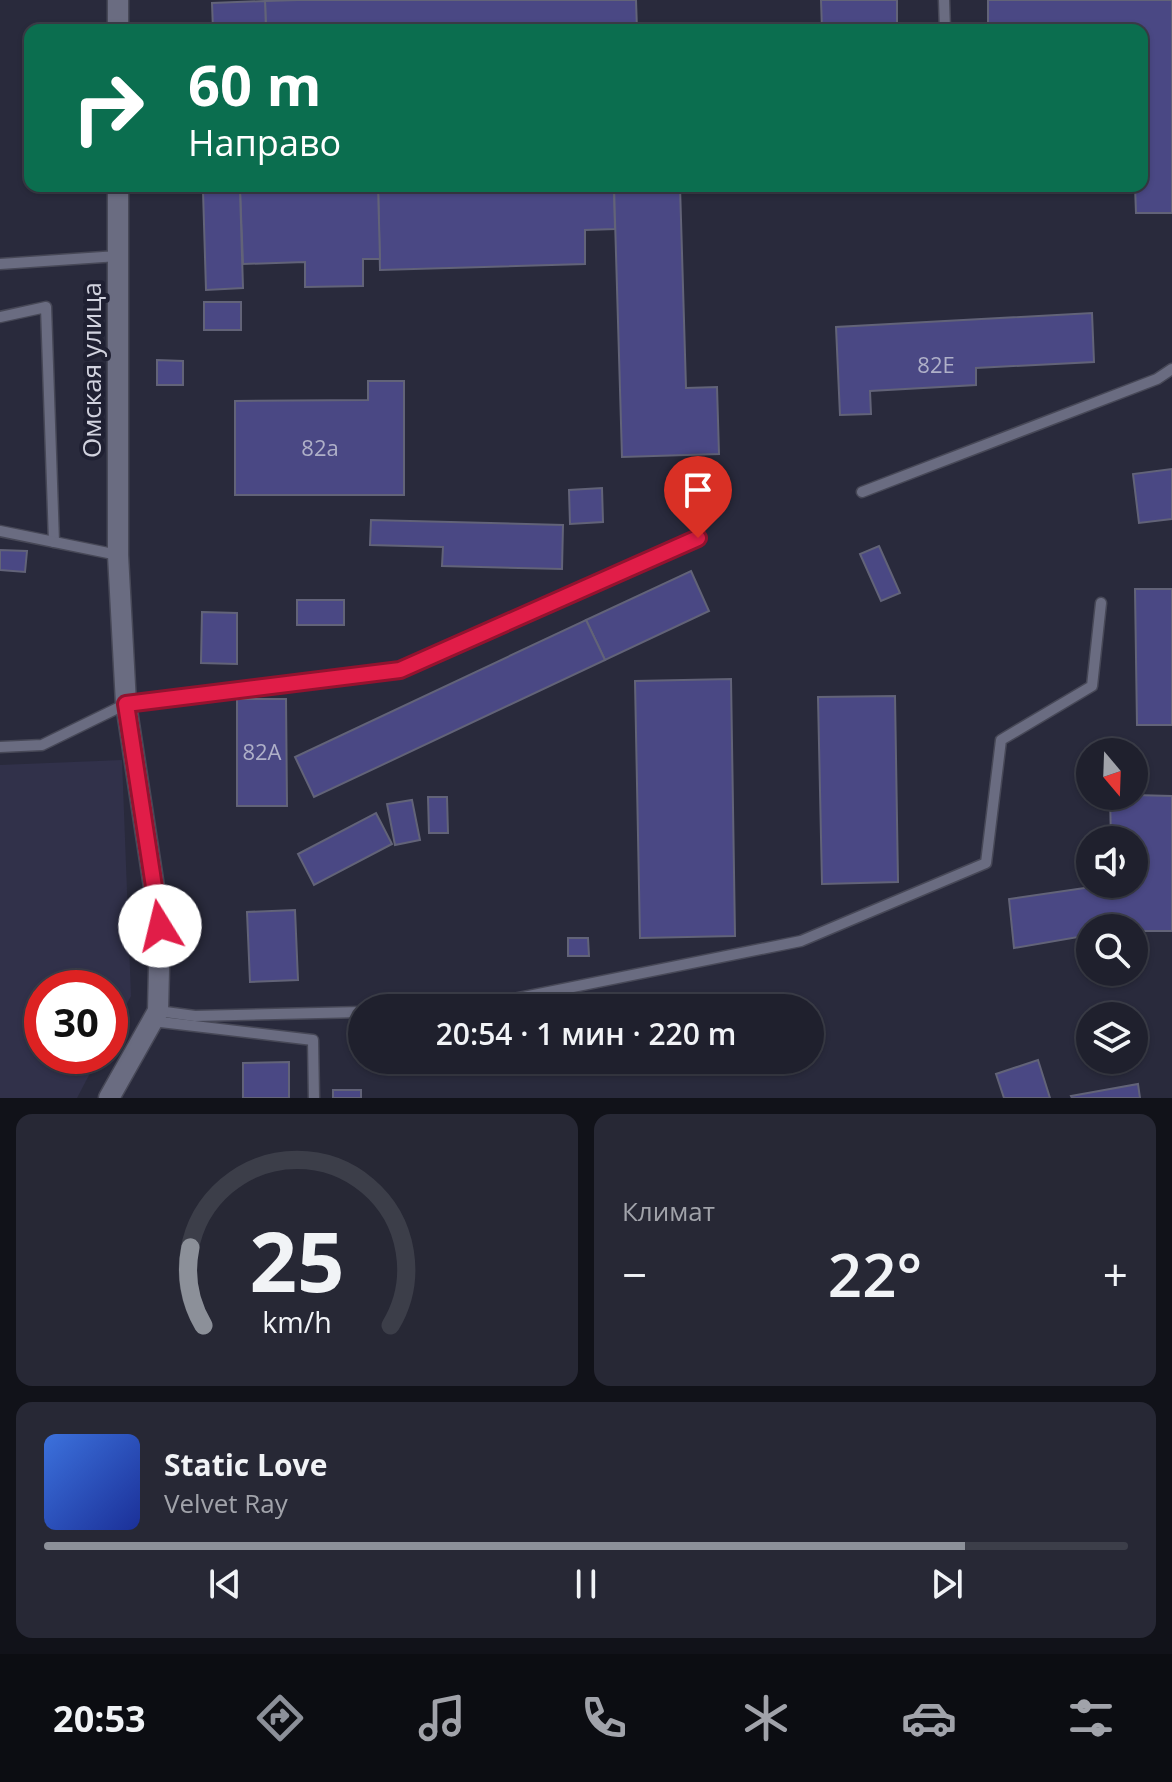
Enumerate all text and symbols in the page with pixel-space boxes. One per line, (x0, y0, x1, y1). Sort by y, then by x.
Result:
text: 60 m (188, 46, 322, 122)
icon: right (56, 56, 160, 160)
text: Направо (188, 118, 341, 167)
street label: Омская улица (73, 282, 109, 458)
house number: 82Е (917, 349, 955, 379)
house number: 82а (301, 432, 339, 462)
pin (664, 456, 732, 538)
icon: arrive (676, 468, 720, 512)
house number: 82А (242, 736, 282, 766)
north arrow (1076, 738, 1148, 810)
map controls (1076, 738, 1148, 1074)
button: sound (1076, 826, 1148, 898)
position arrow (118, 884, 202, 968)
button: search (1076, 914, 1148, 986)
speed limit sign: 30 (24, 970, 128, 1074)
button: layers (1076, 1002, 1148, 1074)
text: 20:54 · 1 мин · 220 m (436, 1013, 736, 1054)
text: Климат (622, 1193, 715, 1229)
text: 25 (249, 1203, 345, 1316)
text: 22° (828, 1233, 922, 1315)
text: − (622, 1244, 647, 1304)
text: + (1103, 1244, 1128, 1304)
text: km/h (262, 1302, 332, 1341)
text: Static Love (164, 1444, 327, 1485)
text: Velvet Ray (164, 1485, 288, 1521)
icon: previous (203, 1562, 247, 1606)
icon: pause (564, 1562, 608, 1606)
icon: next (925, 1562, 969, 1606)
icon: directions (252, 1690, 308, 1746)
icon: music (414, 1690, 470, 1746)
icon: phone (576, 1690, 632, 1746)
icon: climate (738, 1690, 794, 1746)
icon: car (901, 1690, 957, 1746)
icon: filters (1063, 1690, 1119, 1746)
text: 20:53 (53, 1694, 146, 1743)

